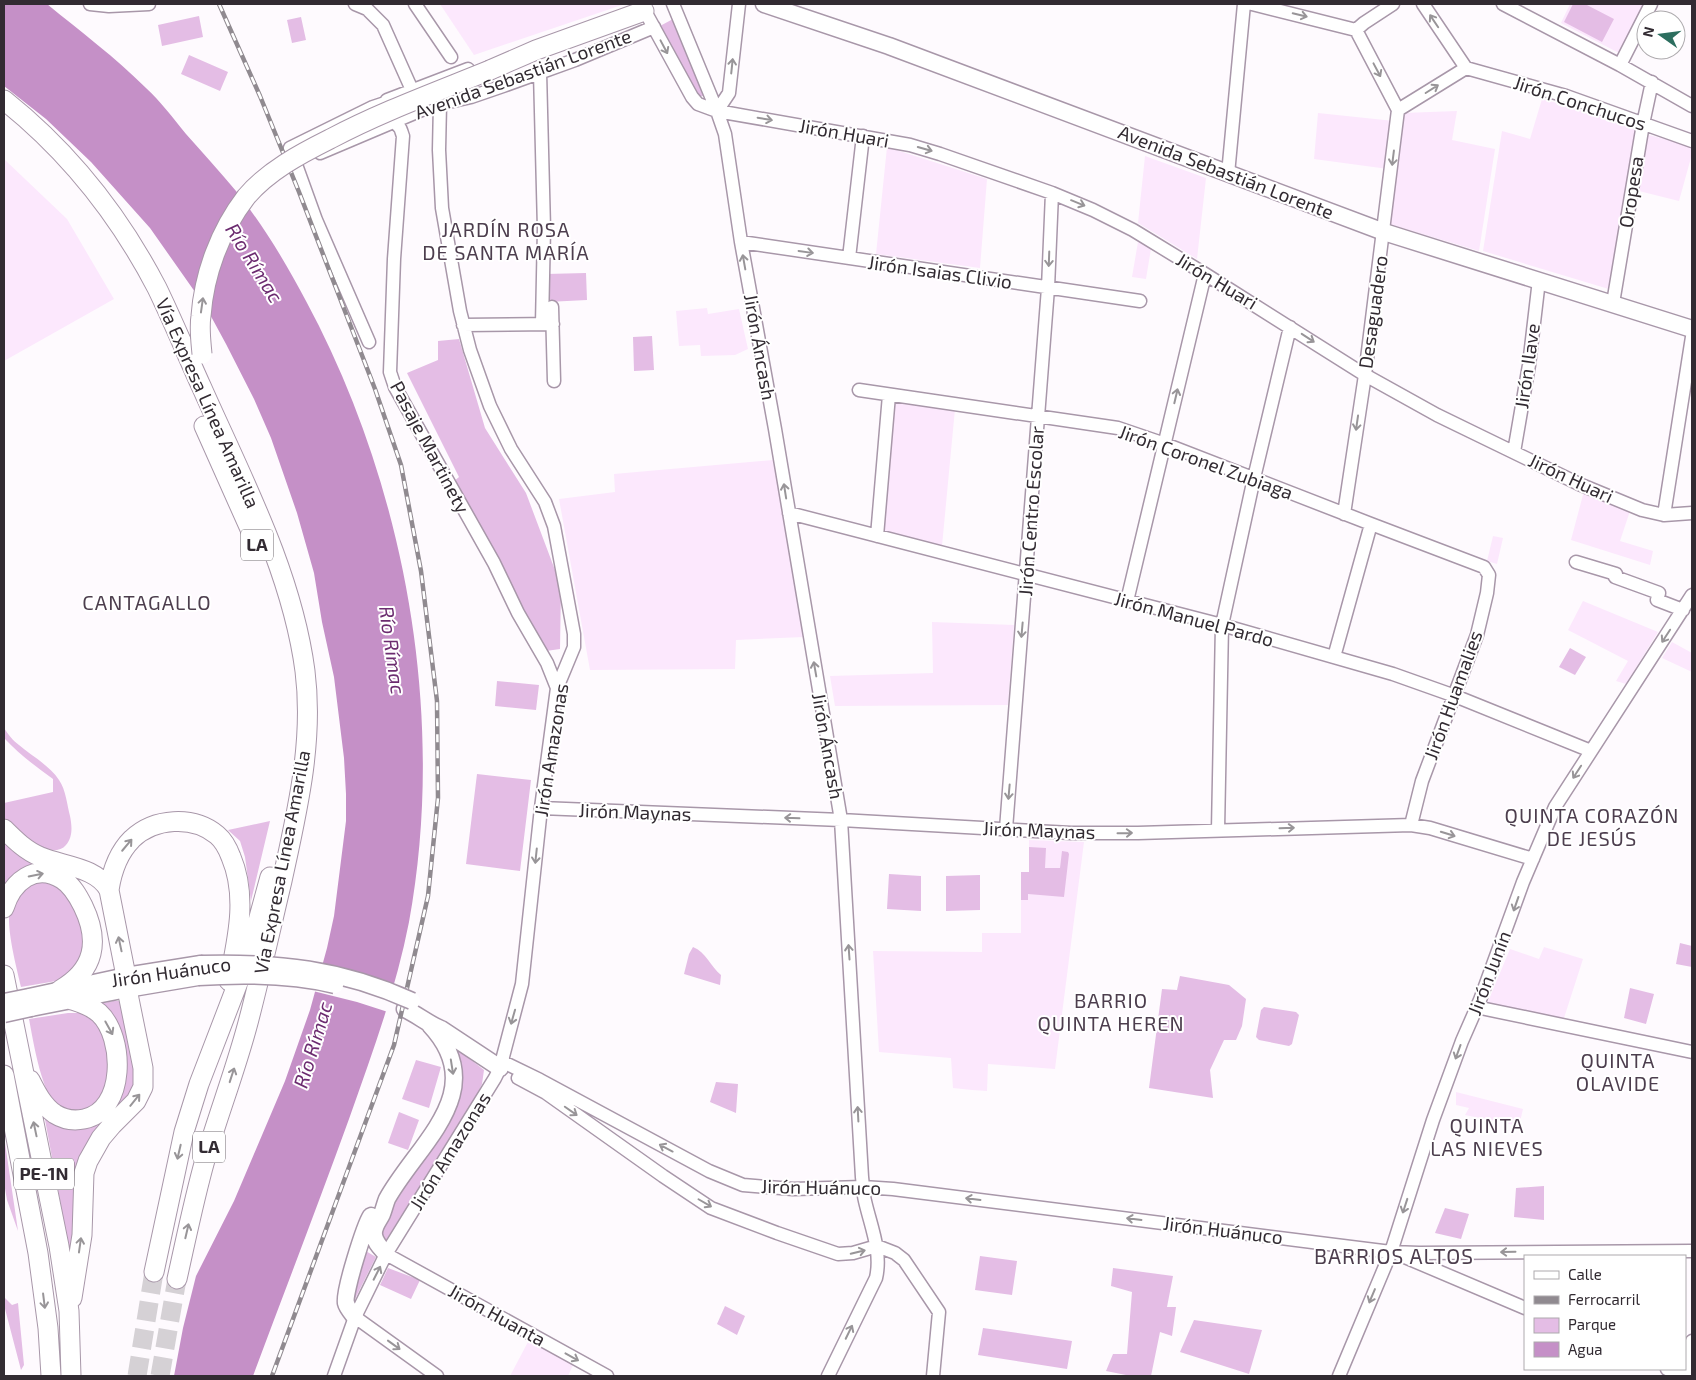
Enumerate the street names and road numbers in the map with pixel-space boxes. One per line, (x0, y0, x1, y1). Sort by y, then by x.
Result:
street label: Avenida Sebastián Lorente (411, 24, 634, 123)
street label: Jirón Conchucos (1511, 70, 1649, 135)
street label: Jirón Huari (797, 113, 891, 152)
street label: Avenida Sebastián Lorente (1115, 120, 1337, 223)
street label: Oropesa (1614, 154, 1648, 229)
street label: Jirón Huari (1172, 247, 1262, 314)
street label: Jirón Isaias Clivio (866, 250, 1014, 293)
street label: Desaguadero (1353, 254, 1392, 370)
street label: Jirón Áncash (740, 292, 781, 402)
street label: Vía Expresa Línea Amarilla (152, 294, 265, 511)
street label: Jirón Ilave (1509, 322, 1544, 410)
street label: Pasaje Martinety (386, 377, 475, 517)
street label: Jirón Coronel Zubiaga (1116, 419, 1296, 504)
street label: Jirón Centro Escolar (1013, 425, 1048, 597)
street label: Jirón Huari (1525, 448, 1617, 507)
road number: LA (241, 530, 273, 560)
street label: Jirón Manuel Pardo (1112, 586, 1276, 651)
street label: Jirón Huamalies (1418, 627, 1487, 763)
street label: Jirón Amazonas (529, 682, 572, 818)
street label: Jirón Áncash (808, 691, 849, 801)
street label: Vía Expresa Línea Amarilla (249, 748, 314, 976)
street label: Jirón Maynas (578, 798, 692, 825)
street label: Jirón Maynas (982, 816, 1096, 843)
street label: Jirón Junín (1462, 927, 1515, 1018)
street label: Jirón Huánuco (110, 952, 232, 991)
street label: Jirón Amazonas (404, 1088, 495, 1214)
road number: LA (193, 1132, 225, 1162)
road number: PE-1N (14, 1158, 74, 1190)
street label: Jirón Huánuco (761, 1174, 881, 1199)
street label: Jirón Huánuco (1162, 1211, 1284, 1248)
street label: Jirón Huanta (445, 1278, 550, 1351)

